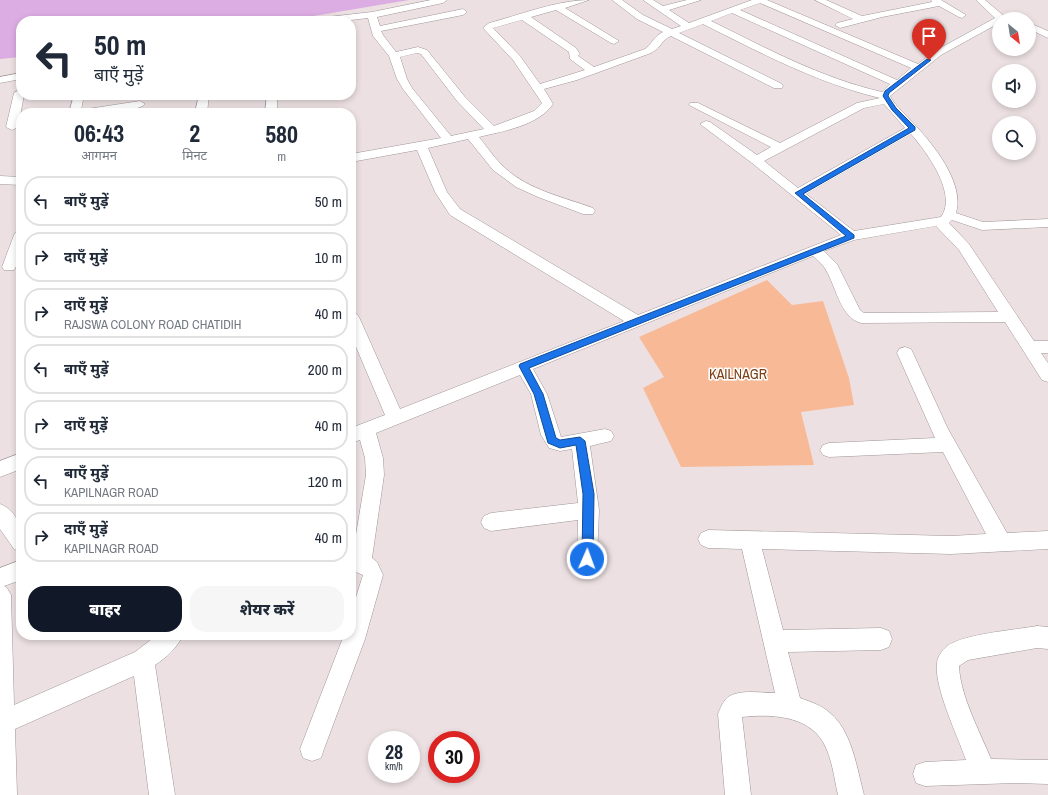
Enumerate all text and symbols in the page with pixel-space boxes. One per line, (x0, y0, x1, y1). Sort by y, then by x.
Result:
north arrow (992, 12, 1036, 56)
map controls (992, 12, 1036, 160)
pin (912, 19, 946, 60)
icon: arrive (918, 25, 940, 47)
text: 50 m (94, 26, 146, 64)
icon: left (28, 32, 80, 84)
text: बाएँ मुड़ें (94, 62, 143, 87)
button: sound (992, 64, 1036, 108)
button: search (992, 116, 1036, 160)
text: 06:43 (74, 117, 124, 149)
text: 2 (189, 117, 200, 149)
text: 580 (265, 118, 298, 150)
text: आगमन (81, 147, 117, 164)
text: मिनट (182, 147, 207, 164)
text: m (277, 148, 286, 165)
icon: left (30, 190, 52, 212)
text: बाएँ मुड़ें (64, 190, 109, 211)
text: 50 m (315, 191, 342, 212)
icon: right (30, 246, 52, 268)
text: दाएँ मुड़ें (64, 246, 108, 267)
text: 10 m (315, 247, 342, 268)
text: दाएँ मुड़ें (64, 294, 108, 315)
icon: right (30, 302, 52, 324)
text: 40 m (315, 303, 342, 324)
text: RAJSWA COLONY ROAD CHATIDIH (64, 316, 242, 333)
icon: left (30, 358, 52, 380)
text: बाएँ मुड़ें (64, 358, 109, 379)
text: 200 m (308, 359, 342, 380)
park label: KAILNAGR (709, 365, 767, 383)
icon: right (30, 414, 52, 436)
text: दाएँ मुड़ें (64, 414, 108, 435)
text: 40 m (315, 415, 342, 436)
text: बाएँ मुड़ें (64, 462, 109, 483)
icon: left (30, 470, 52, 492)
text: 120 m (308, 471, 342, 492)
text: KAPILNAGR ROAD (64, 484, 159, 501)
text: दाएँ मुड़ें (64, 518, 108, 539)
icon: right (30, 526, 52, 548)
text: 40 m (315, 527, 342, 548)
position arrow (566, 538, 608, 580)
text: KAPILNAGR ROAD (64, 540, 159, 557)
button: बाहर (28, 586, 182, 632)
button: शेयर करें (190, 586, 344, 632)
speed limit sign: 30 (428, 731, 480, 783)
text: 28 (385, 738, 403, 765)
text: km/h (385, 760, 403, 773)

